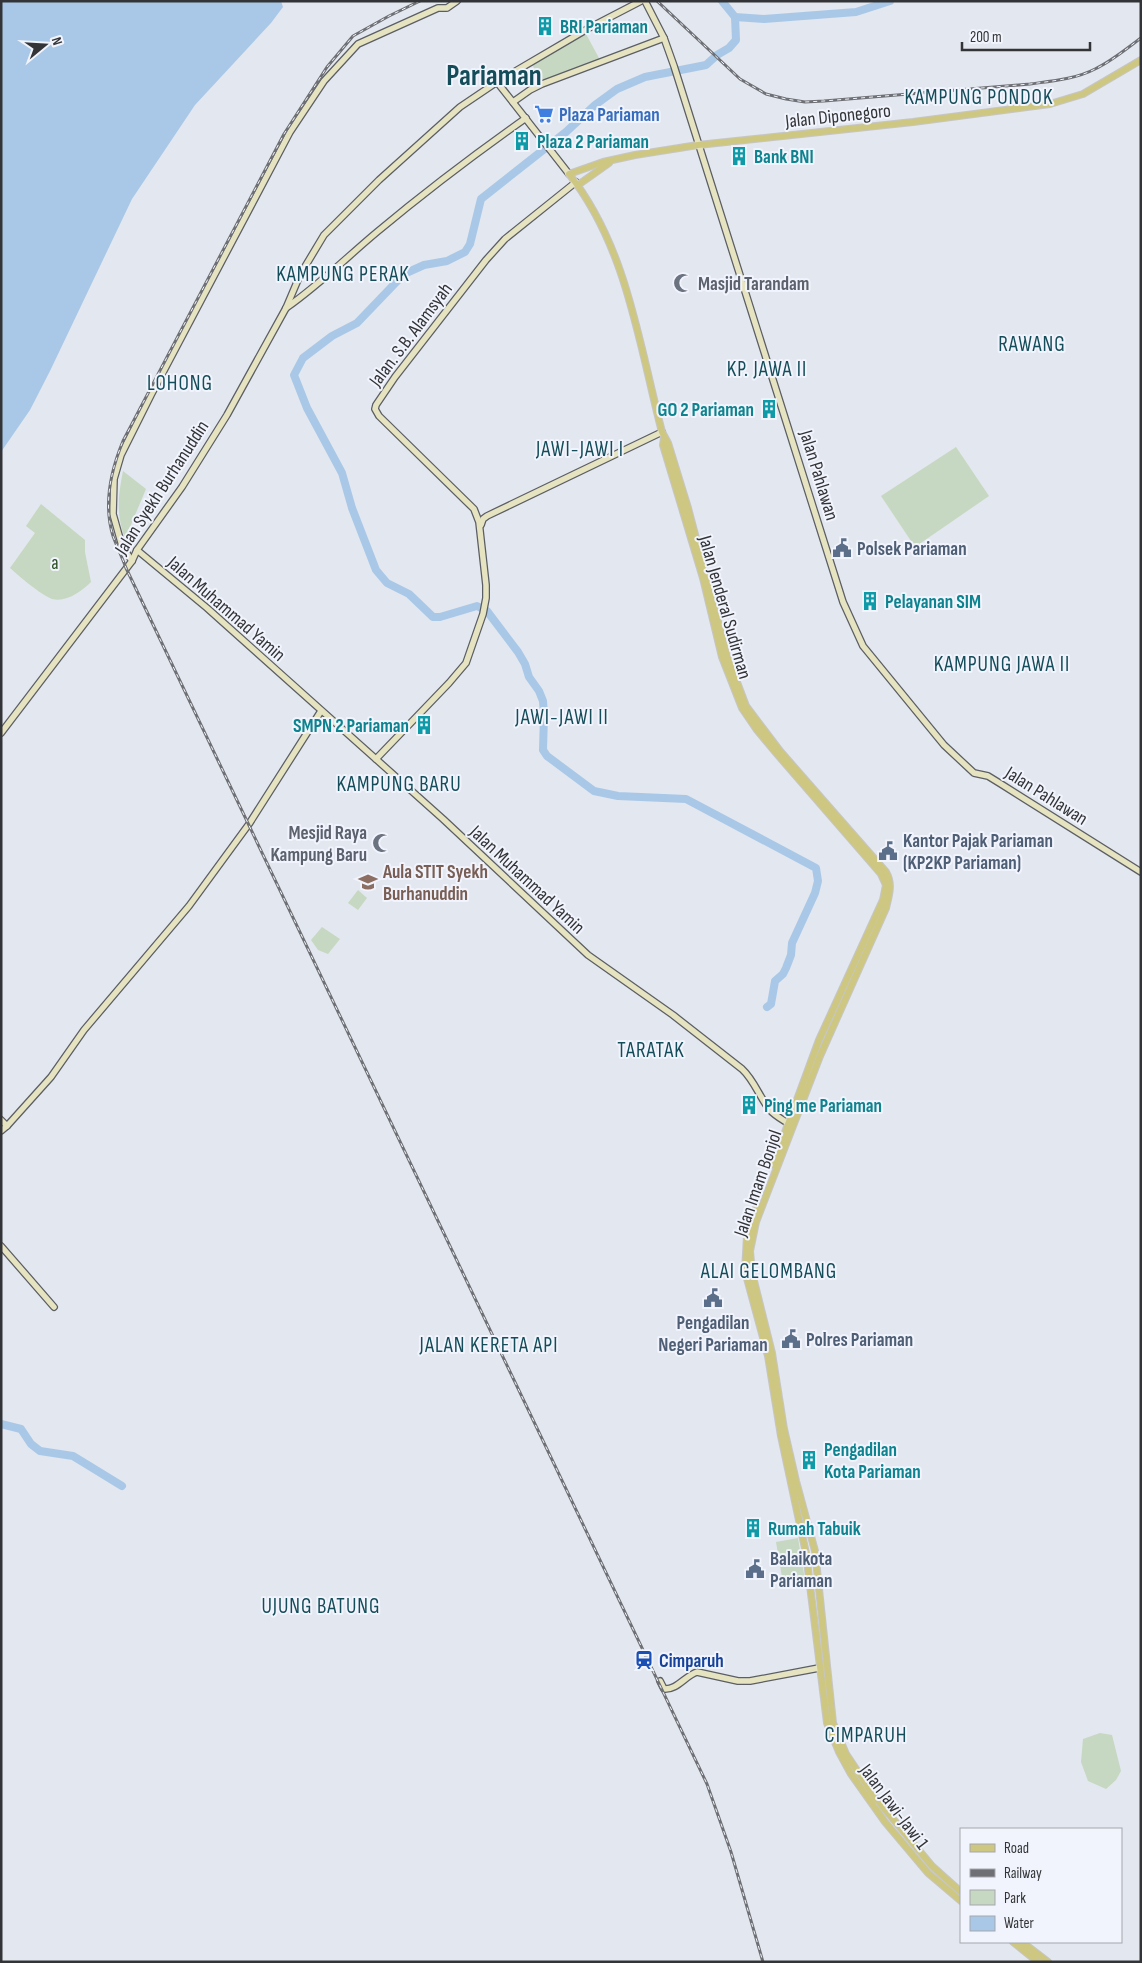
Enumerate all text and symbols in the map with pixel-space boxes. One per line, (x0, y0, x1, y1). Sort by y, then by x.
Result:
building icon: BRI Pariaman (534, 15, 556, 37)
place label: BRI Pariaman (560, 16, 648, 39)
north arrow (20, 20, 70, 70)
scale bar (962, 20, 1090, 52)
text: 200 m (970, 28, 1002, 47)
text: N (48, 35, 66, 47)
district label: Pariaman (446, 59, 542, 94)
district label: KAMPUNG PONDOK (904, 85, 1054, 110)
street label: Jalan Diponegoro (783, 100, 892, 134)
supermarket icon: Plaza Pariaman (533, 103, 555, 125)
place label: Plaza Pariaman (559, 104, 660, 127)
building icon: Plaza 2 Pariaman (511, 130, 533, 152)
place label: Plaza 2 Pariaman (537, 131, 649, 154)
building icon: Bank BNI (728, 145, 750, 167)
place label: Bank BNI (754, 146, 814, 169)
district label: KAMPUNG PERAK (276, 262, 410, 287)
mosque icon: Masjid Tarandam (672, 272, 694, 294)
place label: Masjid Tarandam (698, 273, 809, 296)
street label: Jalan. S.B. Alamsyah (364, 278, 458, 392)
district label: RAWANG (998, 332, 1066, 357)
district label: KP. JAWA II (727, 357, 807, 382)
district label: LOHONG (147, 371, 213, 396)
building icon: GO 2 Pariaman (758, 398, 780, 420)
place label: GO 2 Pariaman (657, 399, 754, 422)
street label: Jalan Syekh Burhanuddin (110, 416, 214, 560)
street label: Jalan Pahlawan (794, 427, 843, 523)
district label: JAWI-JAWI I (535, 437, 624, 462)
street label: Jalan Jenderal Sudirman (693, 532, 756, 682)
public building icon: Polsek Pariaman (831, 537, 853, 559)
place label: Polsek Pariaman (857, 538, 967, 561)
street label: Jalan Muhammad Yamin (162, 551, 290, 667)
park label: a (51, 552, 59, 575)
building icon: Pelayanan SIM (859, 590, 881, 612)
place label: Pelayanan SIM (885, 591, 981, 614)
district label: KAMPUNG JAWA II (934, 652, 1070, 677)
district label: JAWI-JAWI II (514, 705, 609, 730)
building icon: SMPN 2 Pariaman (413, 714, 435, 736)
place label: SMPN 2 Pariaman (293, 715, 409, 738)
street label: Jalan Pahlawan (1000, 761, 1092, 831)
district label: KAMPUNG BARU (336, 772, 462, 797)
street label: Jalan Muhammad Yamin (464, 820, 589, 939)
place label: Mesjid Raya Kampung Baru (270, 822, 367, 867)
place label: Kantor Pajak Pariaman (KP2KP Pariaman) (903, 830, 1053, 875)
mosque icon: Mesjid Raya Kampung Baru (371, 832, 393, 854)
public building icon: Kantor Pajak Pariaman (KP2KP Pariaman) (877, 840, 899, 862)
place label: Aula STIT Syekh Burhanuddin (382, 861, 488, 906)
school or university icon: Aula STIT Syekh Burhanuddin (357, 871, 379, 893)
district label: TARATAK (617, 1038, 685, 1063)
building icon: Ping me Pariaman (738, 1094, 760, 1116)
place label: Ping me Pariaman (764, 1095, 882, 1118)
street label: Jalan Imam Bonjol (729, 1127, 787, 1241)
district label: ALAI GELOMBANG (700, 1259, 837, 1284)
public building icon: Pengadilan Negeri Pariaman (702, 1287, 724, 1309)
place label: Pengadilan Negeri Pariaman (658, 1312, 768, 1357)
public building icon: Polres Pariaman (780, 1328, 802, 1350)
place label: Polres Pariaman (806, 1329, 913, 1352)
district label: JALAN KERETA API (419, 1333, 558, 1358)
place label: Pengadilan Kota Pariaman (824, 1439, 921, 1484)
building icon: Pengadilan Kota Pariaman (798, 1449, 820, 1471)
building icon: Rumah Tabuik (742, 1517, 764, 1539)
place label: Rumah Tabuik (768, 1518, 861, 1541)
place label: Balaikota Pariaman (770, 1548, 832, 1593)
public building icon: Balaikota Pariaman (744, 1558, 766, 1580)
district label: UJUNG BATUNG (261, 1594, 381, 1619)
station icon: Cimparuh (633, 1649, 655, 1671)
place label: Cimparuh (659, 1650, 724, 1673)
district label: CIMPARUH (825, 1723, 907, 1748)
street label: Jalan Jawi-Jawi 1 (854, 1759, 934, 1854)
legend (960, 1828, 1122, 1943)
text: Road (1004, 1839, 1029, 1858)
text: Railway (1004, 1864, 1042, 1883)
text: Park (1004, 1889, 1026, 1908)
text: Water (1004, 1914, 1035, 1933)

